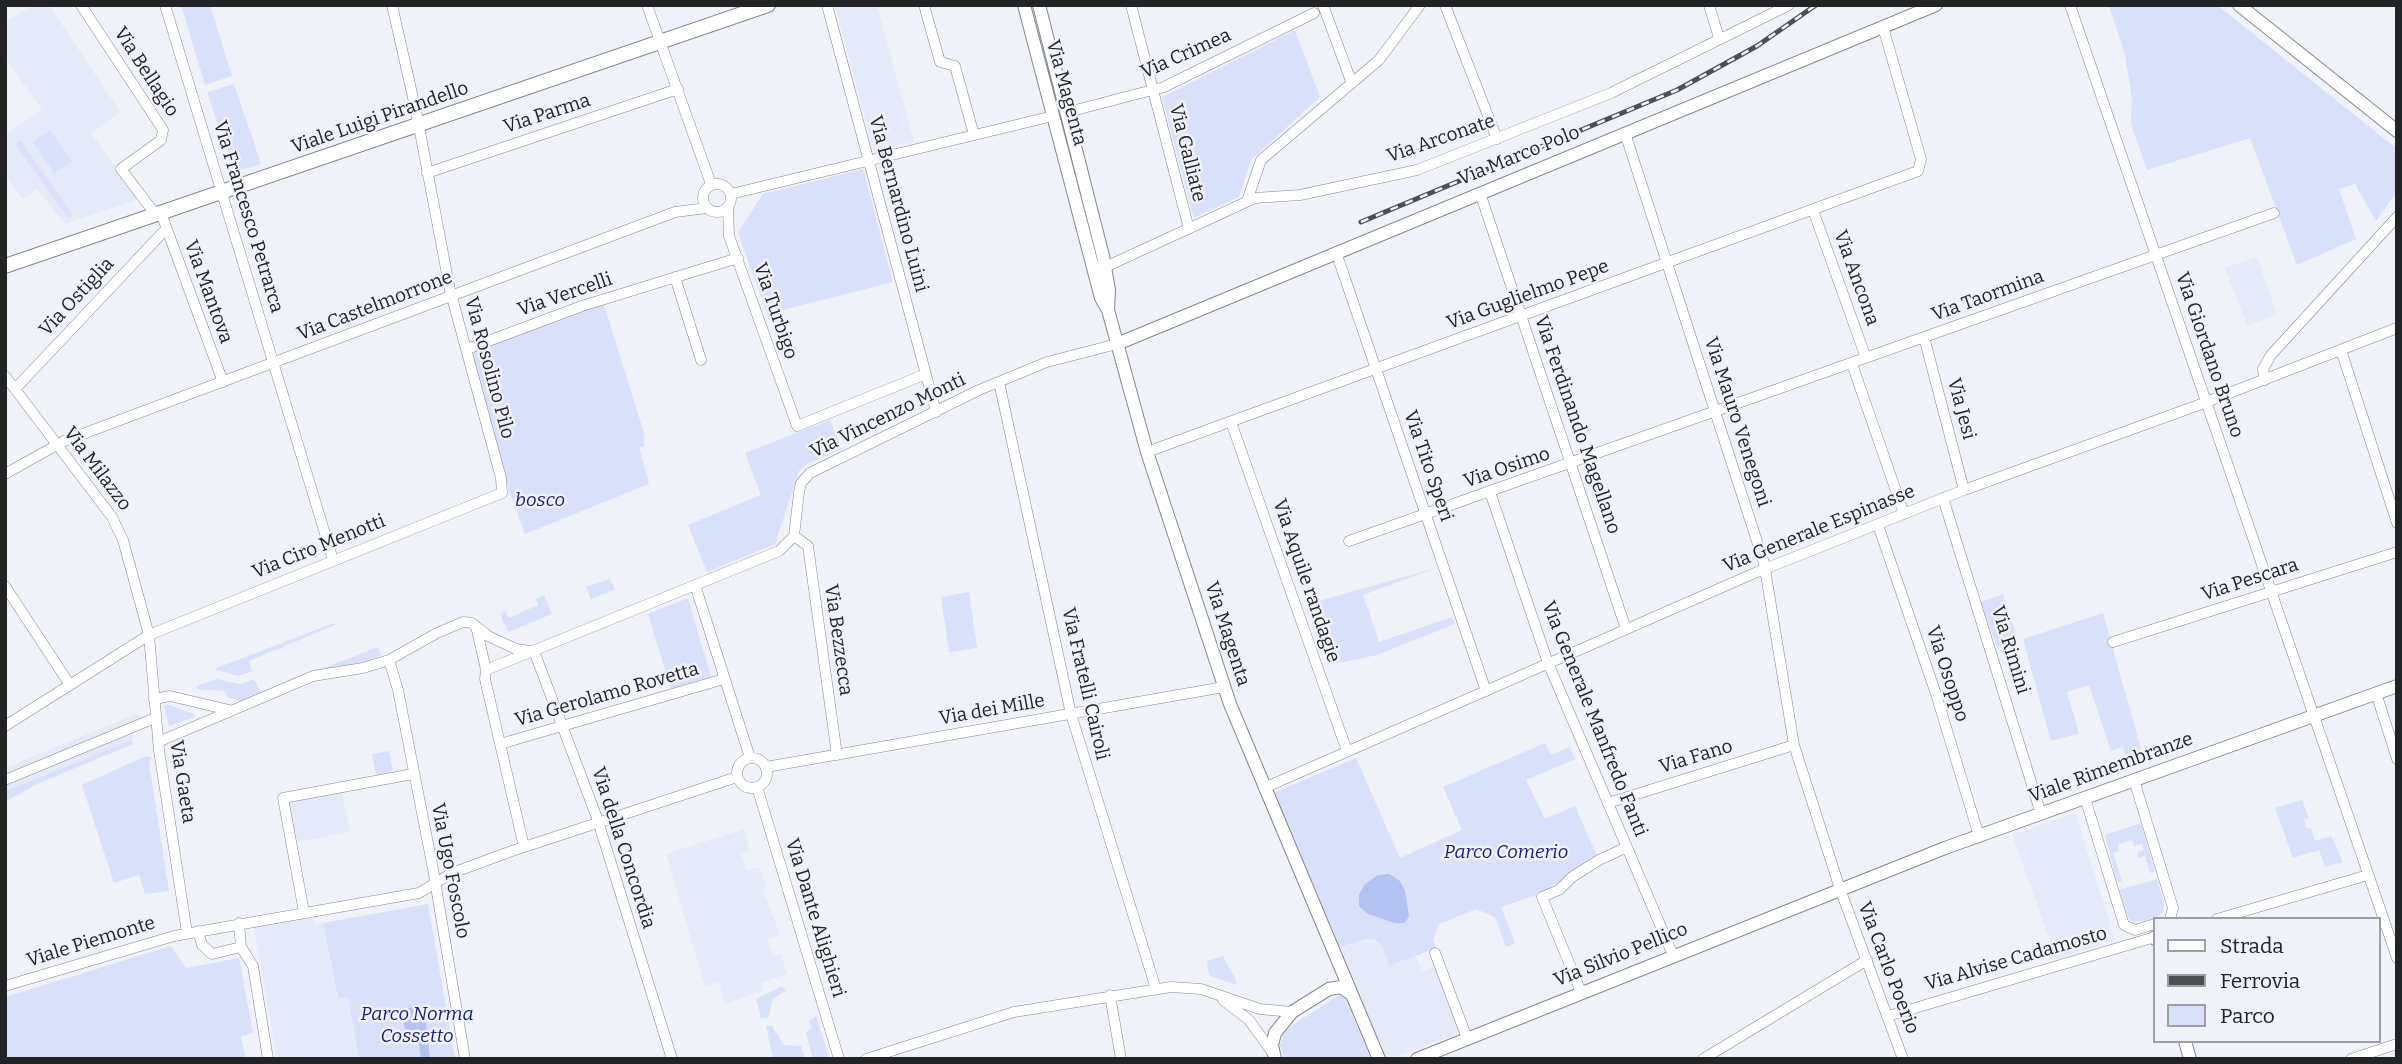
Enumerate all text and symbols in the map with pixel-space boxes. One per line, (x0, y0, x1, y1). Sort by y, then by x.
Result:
street label: Via Bellagio (109, 23, 183, 121)
street label: Via Crimea (1137, 24, 1235, 84)
street label: Via Magenta (1041, 38, 1091, 148)
street label: Viale Luigi Pirandello (288, 77, 472, 159)
street label: Via Parma (501, 89, 593, 139)
street label: Via Galliate (1164, 102, 1210, 204)
street label: Via Arconate (1384, 110, 1498, 168)
street label: Via Bernardino Luini (863, 113, 933, 295)
street label: Via Francesco Petrarca (208, 118, 288, 316)
street label: Via Marco Polo (1455, 121, 1583, 191)
street label: Via Ancona (1828, 227, 1884, 329)
street label: Via Mantova (179, 237, 237, 347)
street label: Via Ostiglia (35, 253, 119, 341)
street label: Via Guglielmo Pepe (1444, 255, 1612, 335)
street label: Via Turbigo (748, 260, 802, 362)
street label: Via Taormina (1929, 265, 2047, 327)
street label: Via Castelmorrone (294, 266, 456, 346)
street label: Via Vercelli (515, 268, 615, 322)
street label: Via Giordano Bruno (2170, 269, 2248, 441)
street label: Via Rosolino Pilo (459, 295, 519, 441)
street label: Via Ferdinando Magellano (1529, 313, 1625, 537)
street label: Via Mauro Venegoni (1699, 334, 1775, 510)
street label: Via Vincenzo Monti (807, 369, 969, 463)
street label: Via Jesi (1942, 376, 1980, 442)
street label: Via Tito Speri (1398, 407, 1458, 525)
street label: Via Milazzo (58, 422, 136, 516)
street label: Via Osimo (1461, 443, 1553, 493)
street label: Via Generale Espinasse (1720, 480, 1918, 578)
park label: bosco (515, 490, 565, 512)
street label: Via Aquile randagie (1267, 496, 1345, 666)
street label: Via Ciro Menotti (249, 510, 389, 584)
street label: Via Pescara (2199, 554, 2301, 606)
street label: Via Magenta (1199, 579, 1255, 689)
street label: Via Bezzecca (819, 583, 857, 697)
street label: Via Generale Manfredo Fanti (1536, 598, 1652, 840)
street label: Via Rimini (1986, 603, 2034, 697)
street label: Via Fratelli Cairoli (1056, 606, 1114, 762)
street label: Via Osoppo (1921, 623, 1973, 725)
street label: Via Gerolamo Rovetta (512, 658, 702, 732)
street label: Via dei Mille (937, 689, 1047, 731)
street label: Viale Rimembranze (2026, 728, 2196, 808)
street label: Via Fano (1657, 735, 1735, 779)
street label: Via Gaeta (164, 739, 200, 825)
street label: Via della Concordia (586, 764, 660, 932)
street label: Via Ugo Foscolo (426, 801, 474, 941)
street label: Via Dante Alighieri (780, 836, 850, 1000)
park label: Parco Comerio (1444, 842, 1568, 864)
street label: Via Carlo Poerio (1852, 899, 1924, 1037)
street label: Viale Piemonte (24, 912, 158, 972)
legend (2154, 917, 2381, 1043)
street label: Via Silvio Pellico (1551, 918, 1691, 992)
street label: Via Alvise Cadamosto (1922, 922, 2110, 996)
text: Strada (2220, 933, 2284, 959)
text: Ferrovia (2220, 968, 2300, 994)
text: Parco (2220, 1003, 2275, 1029)
park label: Parco Norma Cossetto (360, 1004, 474, 1048)

